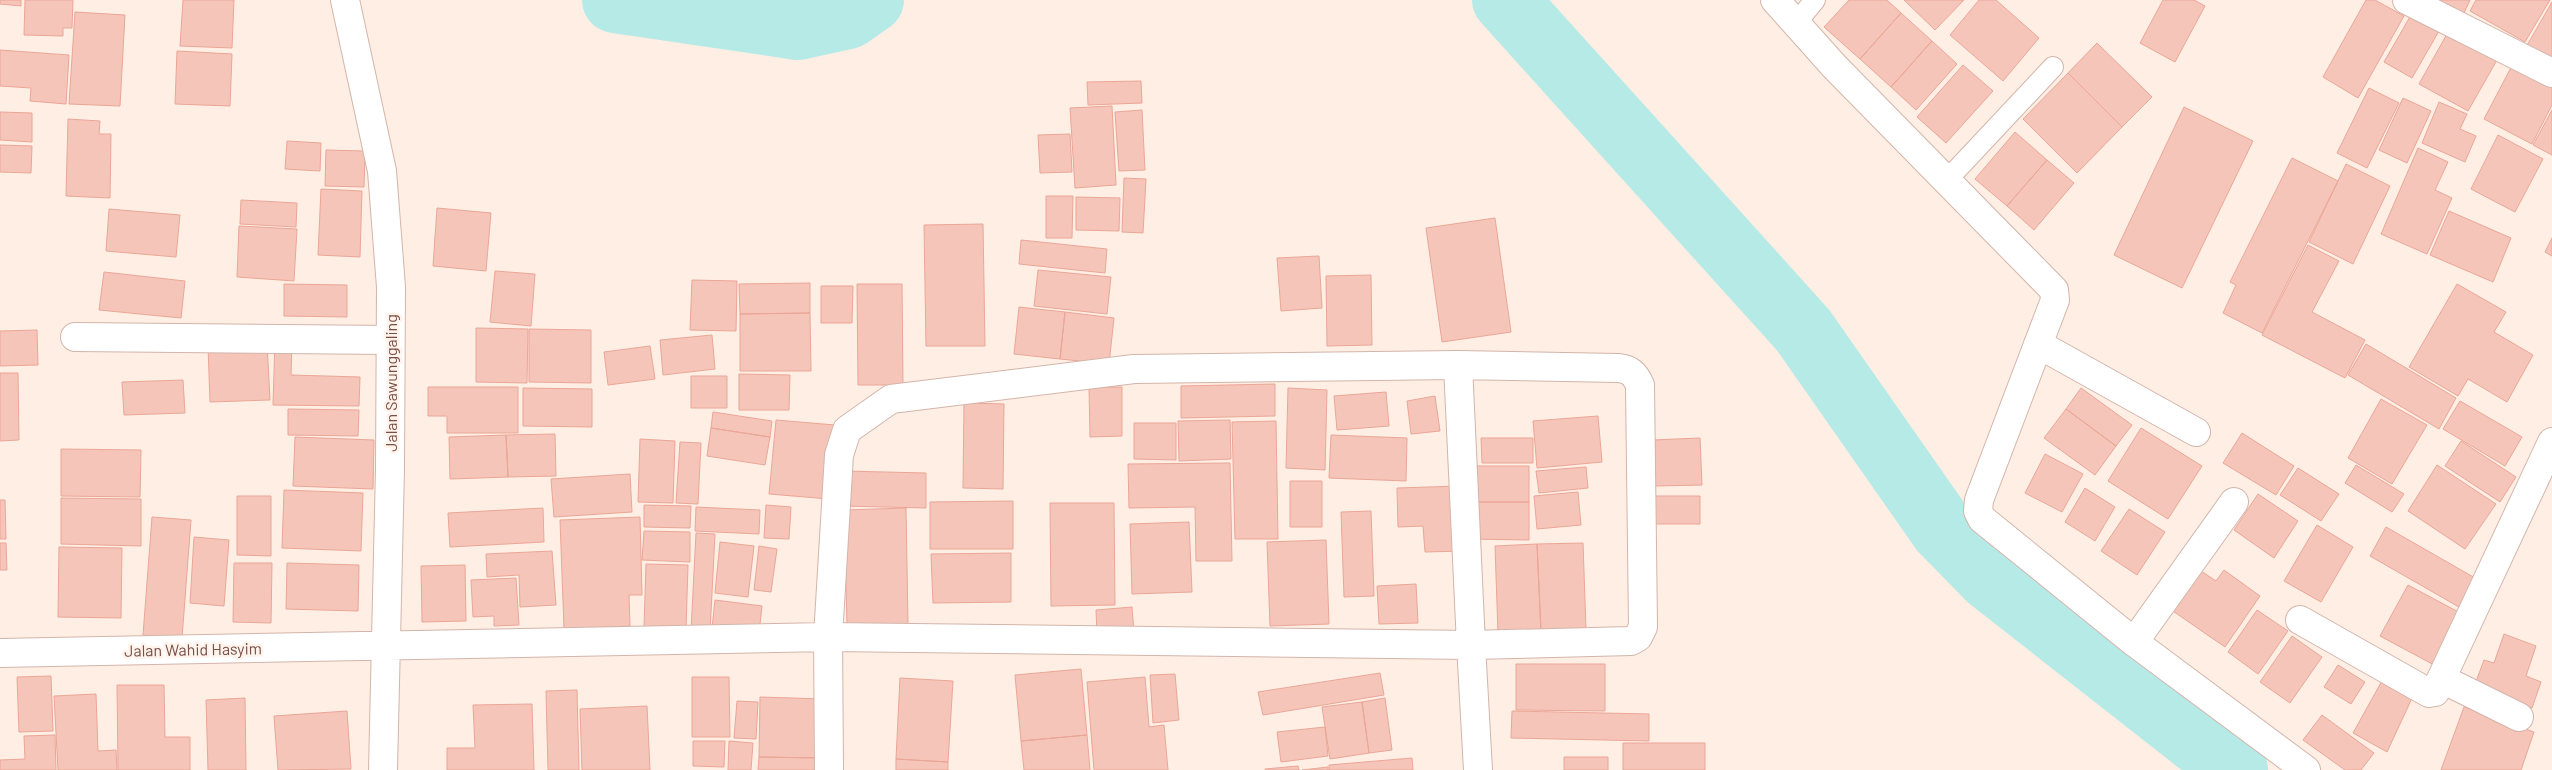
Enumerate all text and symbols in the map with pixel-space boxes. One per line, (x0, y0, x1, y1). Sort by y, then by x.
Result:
street label: Jalan Sawunggaling (381, 314, 400, 452)
street label: Jalan Wahid Hasyim (124, 638, 262, 660)

